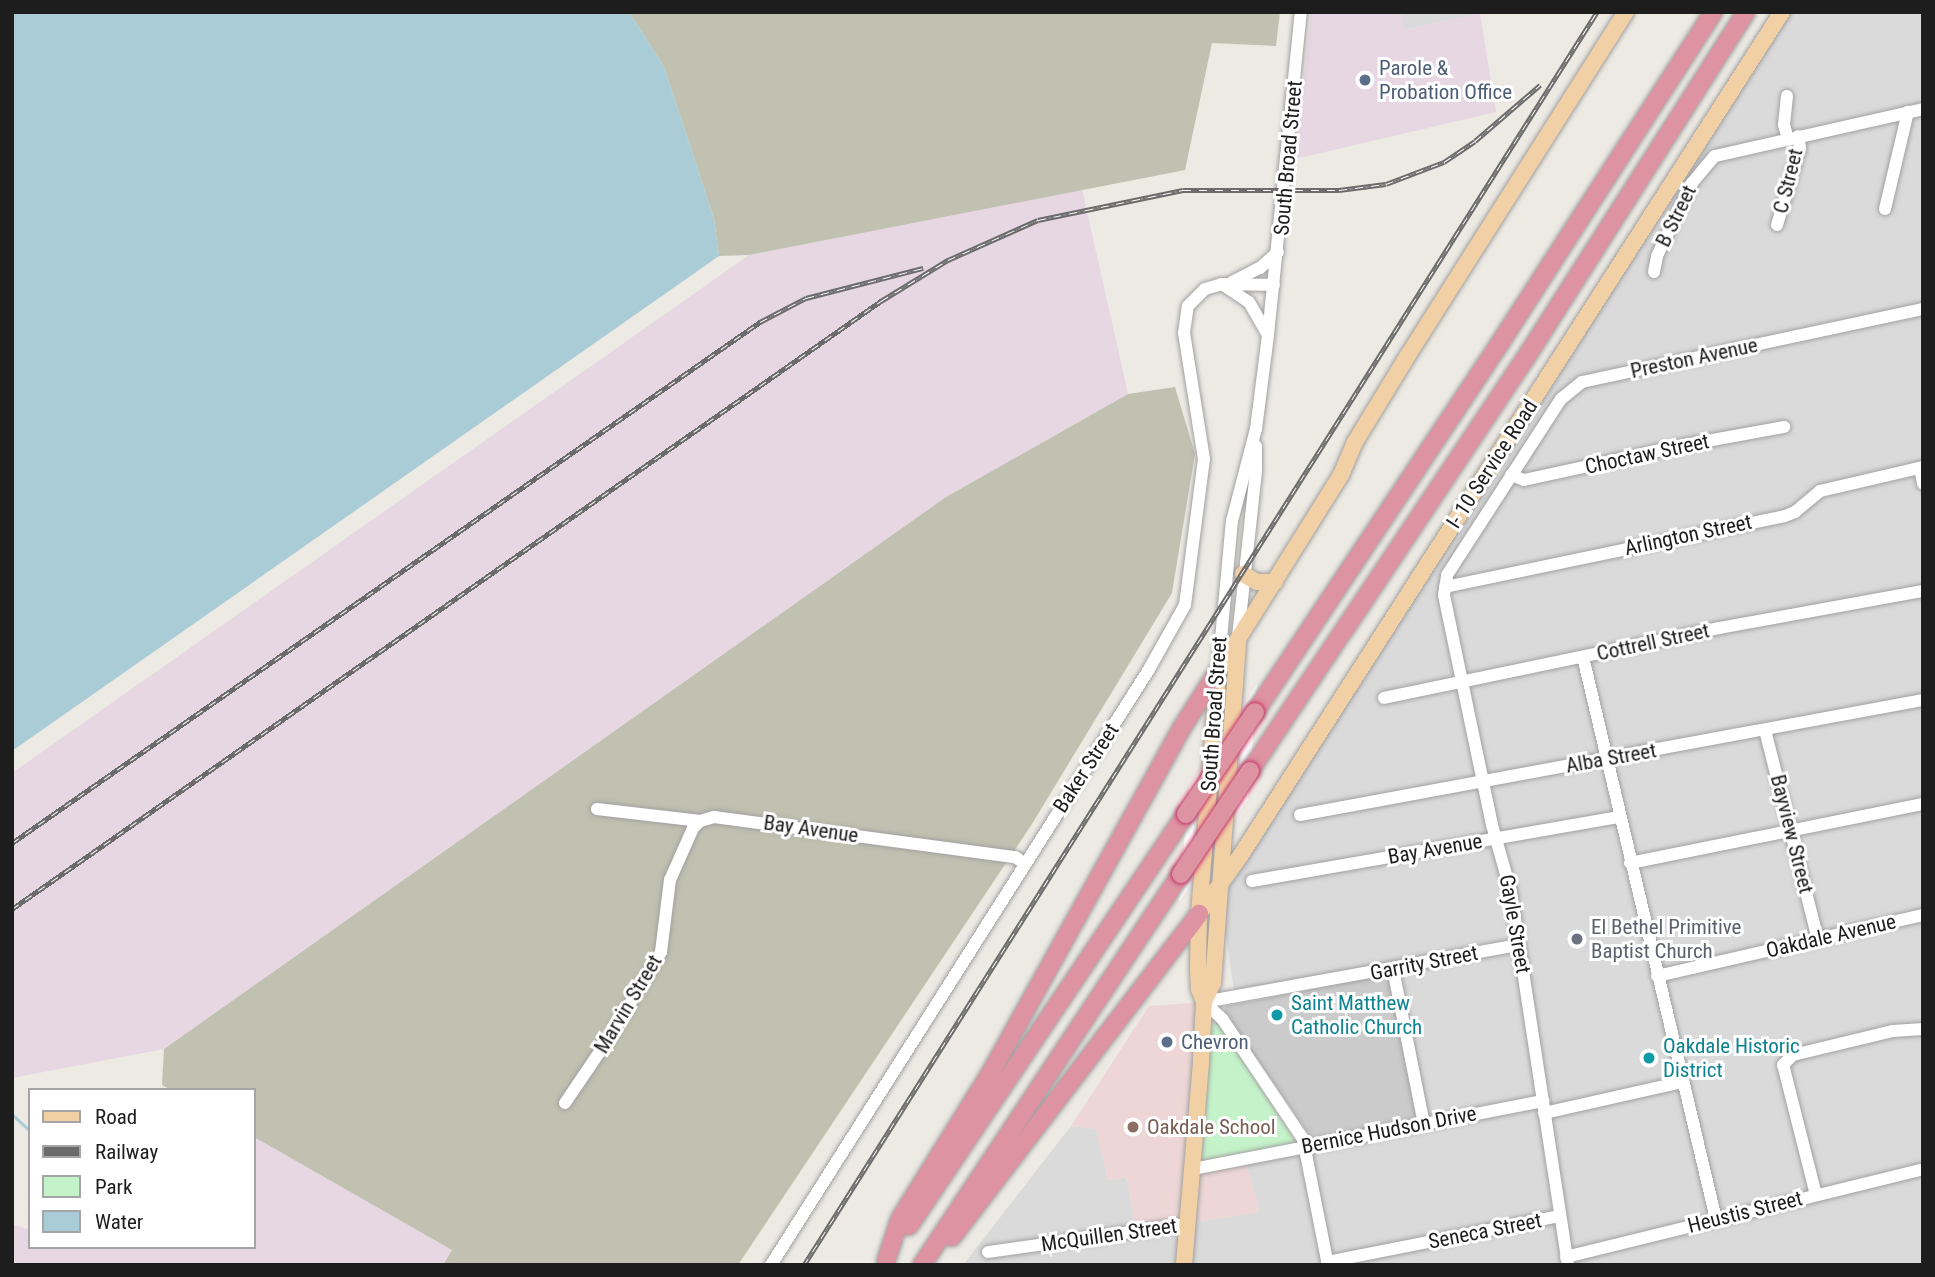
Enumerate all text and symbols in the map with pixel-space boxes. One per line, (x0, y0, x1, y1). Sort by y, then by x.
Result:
place label: Parole & Probation Office (1379, 55, 1512, 105)
marker: Parole & Probation Office (1357, 72, 1373, 88)
street label: South Broad Street (1269, 79, 1307, 237)
street label: C Street (1768, 146, 1808, 216)
street label: B Street (1650, 181, 1702, 251)
street label: Preston Avenue (1628, 332, 1760, 384)
street label: I- 10 Service Road (1441, 395, 1543, 533)
street label: Choctaw Street (1583, 429, 1711, 479)
street label: Arlington Street (1622, 509, 1754, 561)
street label: Cottrell Street (1594, 618, 1712, 666)
street label: South Broad Street (1196, 636, 1232, 792)
street label: Baker Street (1048, 719, 1124, 817)
street label: Alba Street (1564, 738, 1658, 778)
street label: Bayview Street (1765, 772, 1819, 896)
street label: Bay Avenue (762, 810, 860, 848)
street label: Bay Avenue (1386, 828, 1484, 870)
street label: Gayle Street (1494, 873, 1536, 975)
street label: Oakdale Avenue (1764, 909, 1898, 963)
place label: El Bethel Primitive Baptist Church (1591, 914, 1741, 964)
marker: El Bethel Primitive Baptist Church (1569, 931, 1585, 947)
street label: Garrity Street (1368, 940, 1480, 986)
street label: Marvin Street (589, 950, 667, 1058)
place label: Saint Matthew Catholic Church (1291, 990, 1422, 1040)
marker: Saint Matthew Catholic Church (1269, 1007, 1285, 1023)
place label: Chevron (1181, 1029, 1249, 1055)
place label: Oakdale Historic District (1663, 1033, 1800, 1083)
marker: Chevron (1159, 1034, 1175, 1050)
marker: Oakdale Historic District (1641, 1050, 1657, 1066)
legend (28, 1088, 256, 1249)
street label: Bernice Hudson Drive (1299, 1101, 1479, 1159)
text: Road (95, 1105, 137, 1129)
place label: Oakdale School (1147, 1114, 1276, 1140)
marker: Oakdale School (1125, 1119, 1141, 1135)
text: Railway (95, 1140, 158, 1164)
text: Park (95, 1175, 132, 1199)
street label: Heustis Street (1685, 1186, 1805, 1238)
street label: Seneca Street (1426, 1208, 1544, 1254)
text: Water (95, 1210, 143, 1234)
street label: McQuillen Street (1039, 1213, 1179, 1257)

